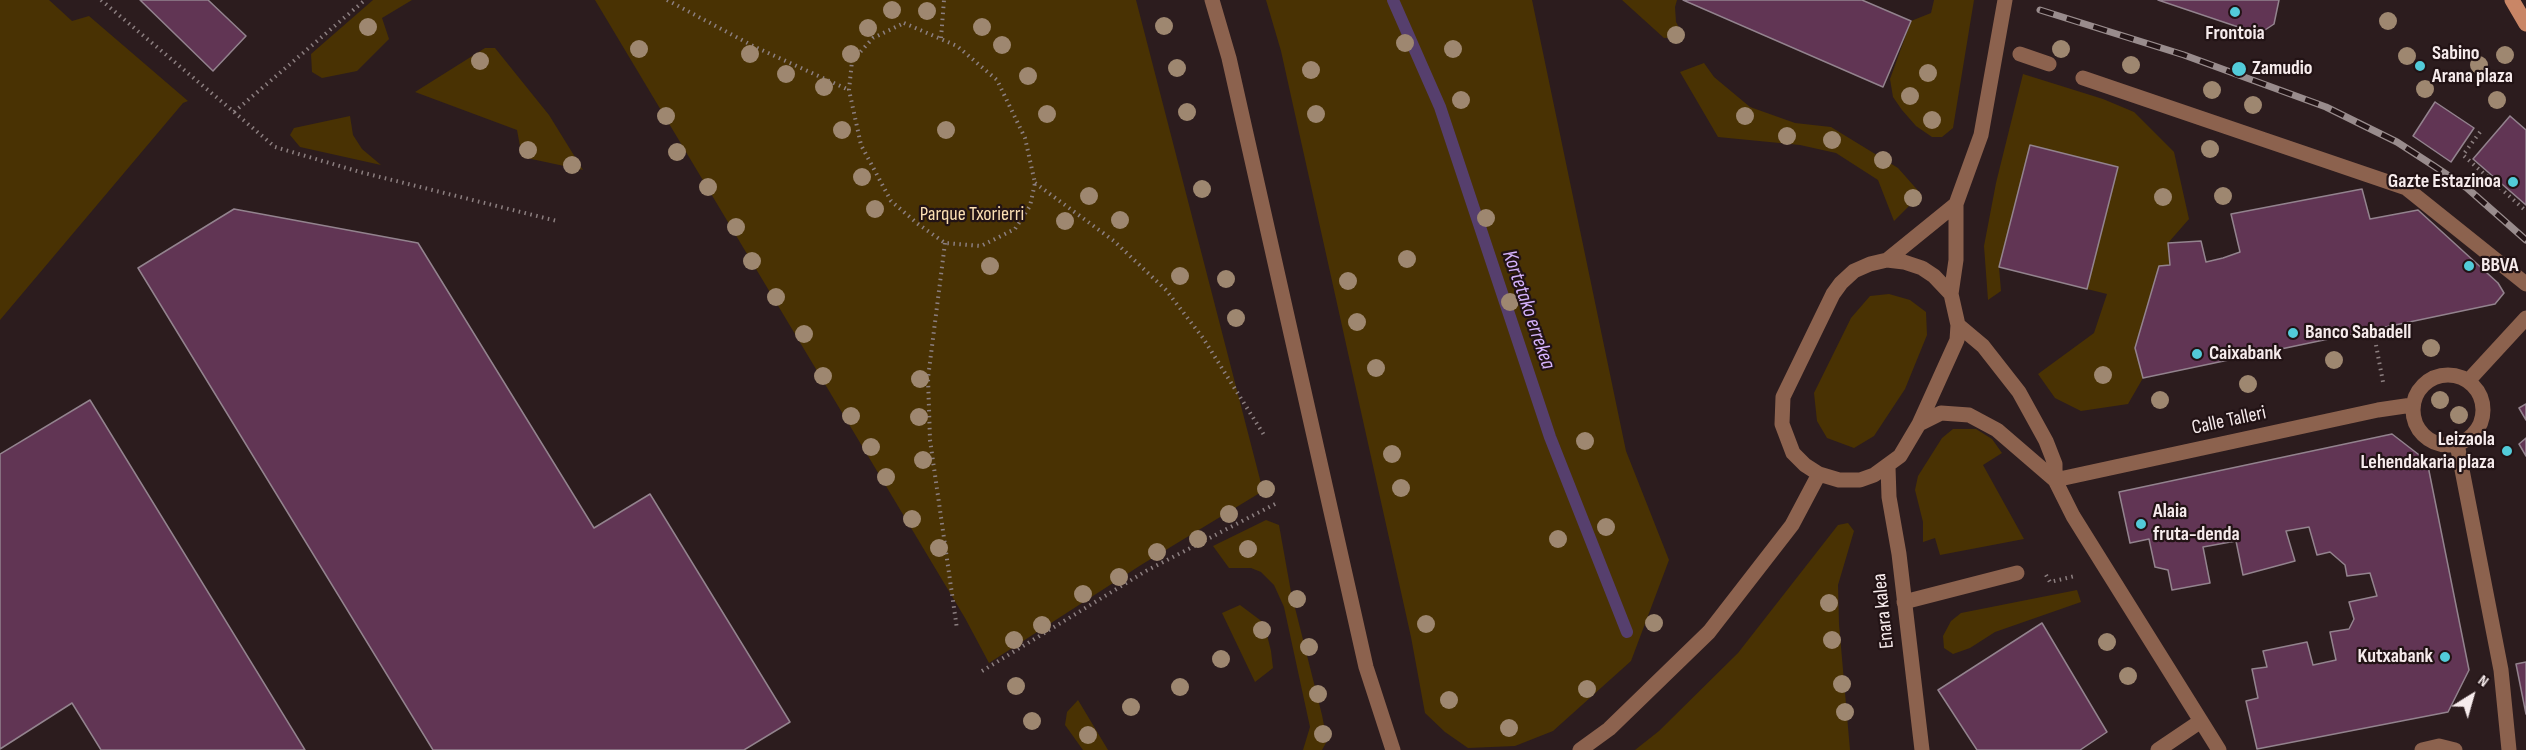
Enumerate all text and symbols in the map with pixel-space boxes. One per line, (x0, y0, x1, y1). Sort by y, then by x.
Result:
marker: Frontoia (2228, 5, 2242, 19)
place label: Frontoia (2205, 22, 2265, 46)
place label: Sabino Arana plaza (2432, 42, 2513, 89)
place label: Zamudio (2252, 57, 2312, 81)
marker: Sabino Arana plaza (2413, 59, 2427, 73)
marker: Zamudio (2230, 60, 2248, 78)
place label: Gazte Estazinoa (2388, 170, 2501, 194)
marker: Gazte Estazinoa (2506, 175, 2520, 189)
park label: Parque Txorierri (920, 203, 1024, 227)
water label: Kortetako errekea (1496, 247, 1560, 373)
place label: BBVA (2481, 254, 2518, 278)
marker: BBVA (2462, 259, 2476, 273)
place label: Banco Sabadell (2305, 321, 2411, 345)
marker: Banco Sabadell (2286, 326, 2300, 340)
place label: Caixabank (2209, 342, 2282, 366)
marker: Caixabank (2190, 347, 2204, 361)
street label: Calle Talleri (2190, 401, 2268, 441)
place label: Leizaola Lehendakaria plaza (2361, 428, 2495, 475)
marker: Leizaola Lehendakaria plaza (2500, 444, 2514, 458)
place label: Alaia fruta-denda (2153, 500, 2240, 547)
marker: Alaia fruta-denda (2134, 517, 2148, 531)
street label: Enara kalea (1868, 572, 1900, 650)
place label: Kutxabank (2358, 645, 2433, 669)
marker: Kutxabank (2438, 650, 2452, 664)
north arrow (2442, 666, 2502, 726)
text: N (2474, 671, 2492, 691)

